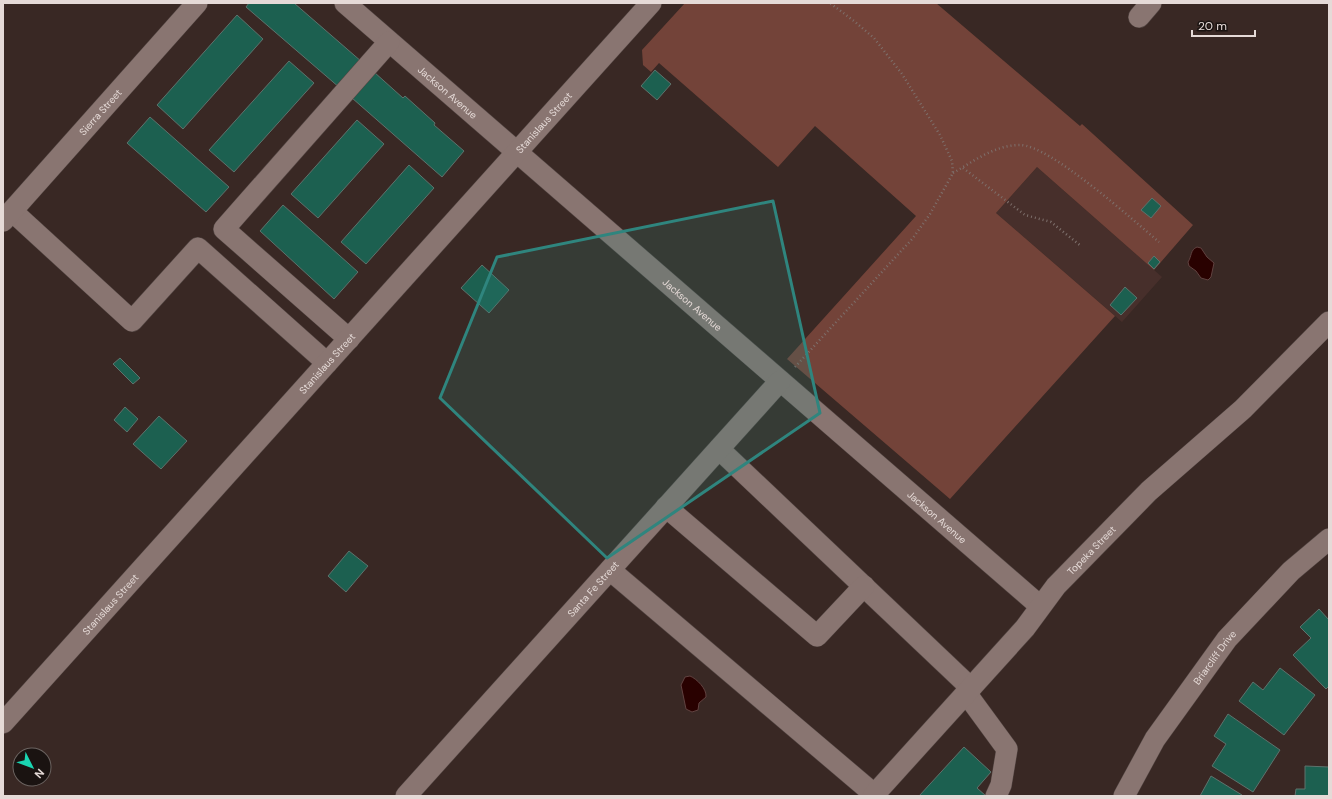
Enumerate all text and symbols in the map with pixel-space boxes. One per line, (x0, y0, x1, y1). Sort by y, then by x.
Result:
scale bar (1192, 12, 1255, 38)
text: 20 m (1198, 18, 1227, 34)
street label: Jackson Avenue (415, 63, 480, 122)
street label: Sierra Street (76, 86, 125, 138)
street label: Stanislaus Street (513, 89, 575, 156)
street label: Jackson Avenue (660, 276, 725, 334)
street label: Stanislaus Street (296, 330, 358, 397)
street label: Jackson Avenue (905, 488, 969, 547)
street label: Topeka Street (1064, 523, 1119, 578)
street label: Santa Fe Street (565, 558, 622, 620)
street label: Stanislaus Street (80, 571, 141, 638)
street label: Briarcliff Drive (1190, 627, 1239, 687)
north arrow (12, 747, 52, 787)
text: N (32, 766, 47, 781)

